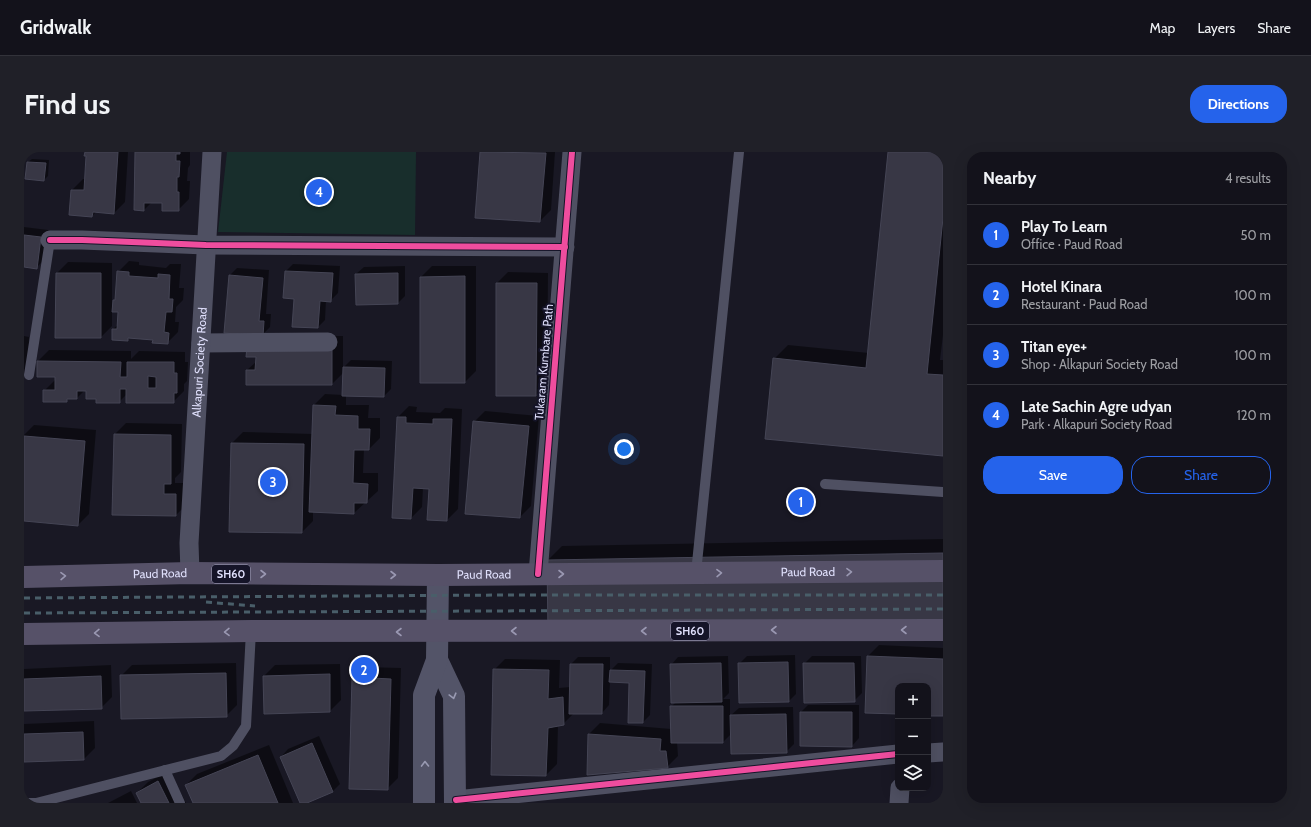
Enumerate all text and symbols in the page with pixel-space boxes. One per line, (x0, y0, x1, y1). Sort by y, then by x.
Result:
text: Gridwalk (20, 16, 92, 39)
text: Map (1150, 19, 1175, 37)
text: Layers (1197, 19, 1235, 37)
text: Share (1257, 19, 1291, 37)
button: Directions (1190, 85, 1287, 123)
text: Find us (24, 87, 110, 121)
text: Nearby (983, 168, 1036, 188)
text: 4 results (1225, 170, 1271, 186)
pin: 4 (306, 177, 332, 207)
text: Play To Learn (1021, 218, 1107, 236)
text: 1 (994, 227, 998, 243)
text: 50 m (1241, 227, 1271, 243)
text: Office · Paud Road (1021, 236, 1122, 252)
text: Hotel Kinara (1021, 278, 1102, 296)
text: 2 (993, 287, 999, 303)
text: 100 m (1234, 287, 1271, 303)
text: Restaurant · Paud Road (1021, 296, 1147, 312)
street label: Tukaram Kumbare Path (531, 303, 556, 421)
street label: Alkapuri Society Road (188, 307, 210, 418)
text: Titan eye+ (1021, 338, 1087, 356)
text: 3 (992, 347, 1000, 363)
text: 100 m (1234, 347, 1271, 363)
text: Shop · Alkapuri Society Road (1021, 356, 1178, 372)
text: Late Sachin Agre udyan (1021, 398, 1172, 416)
text: 4 (992, 407, 1000, 423)
text: 120 m (1237, 407, 1271, 423)
text: Park · Alkapuri Society Road (1021, 416, 1172, 432)
your location (614, 439, 634, 459)
button: Save (983, 456, 1123, 494)
button: Share (1131, 456, 1271, 494)
pin: 3 (260, 467, 286, 497)
pin: 1 (788, 487, 814, 517)
street label: Paud Road (781, 564, 835, 579)
street label: Paud Road (133, 565, 187, 581)
road number: SH60 (212, 565, 250, 583)
street label: Paud Road (457, 566, 511, 582)
one-way arrow (846, 568, 852, 576)
one-way arrow (716, 569, 722, 577)
one-way arrow (260, 570, 266, 578)
one-way arrow (558, 570, 564, 578)
one-way arrow (390, 571, 396, 579)
one-way arrow (60, 572, 66, 580)
road number: SH60 (671, 622, 709, 640)
one-way arrow (771, 626, 777, 634)
one-way arrow (901, 626, 907, 634)
one-way arrow (511, 627, 517, 635)
one-way arrow (641, 627, 647, 635)
one-way arrow (224, 628, 230, 636)
one-way arrow (396, 628, 402, 636)
one-way arrow (94, 629, 100, 637)
pin: 2 (351, 655, 377, 685)
map controls (895, 683, 931, 791)
button: + (895, 683, 931, 719)
one-way arrow (448, 692, 457, 699)
button: − (895, 719, 931, 755)
button: layers (895, 755, 931, 791)
one-way arrow (421, 761, 429, 767)

